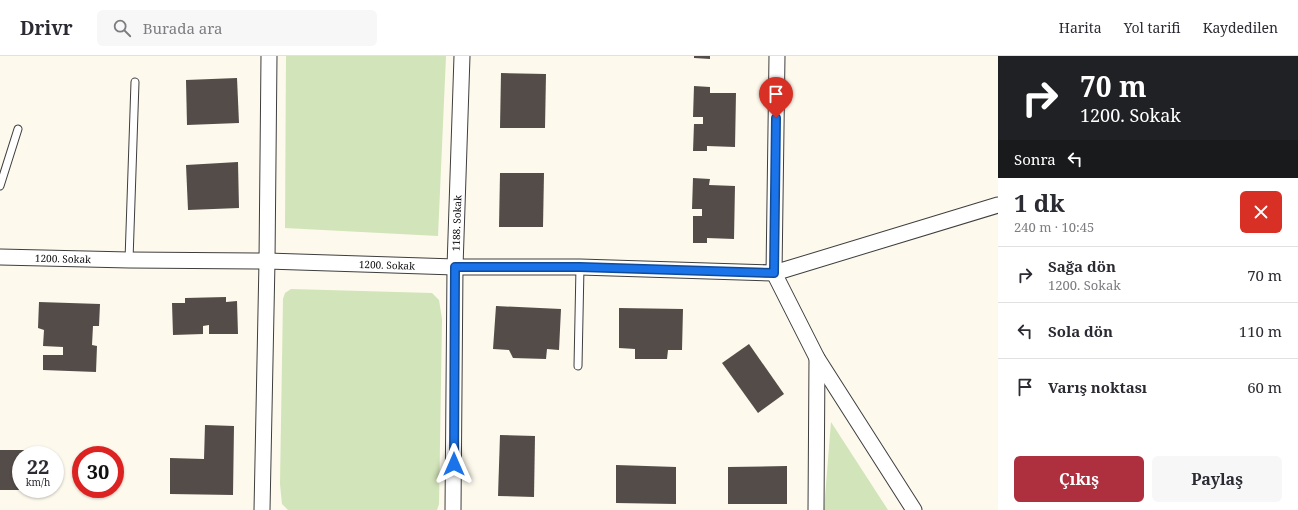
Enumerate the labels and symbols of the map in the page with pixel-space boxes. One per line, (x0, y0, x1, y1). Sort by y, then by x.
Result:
pin (759, 77, 793, 118)
street label: 1188. Sokak (449, 195, 464, 251)
street label: 1200. Sokak (35, 251, 91, 266)
street label: 1200. Sokak (359, 257, 415, 273)
position arrow (433, 443, 475, 485)
speed limit sign: 30 (72, 446, 124, 498)

